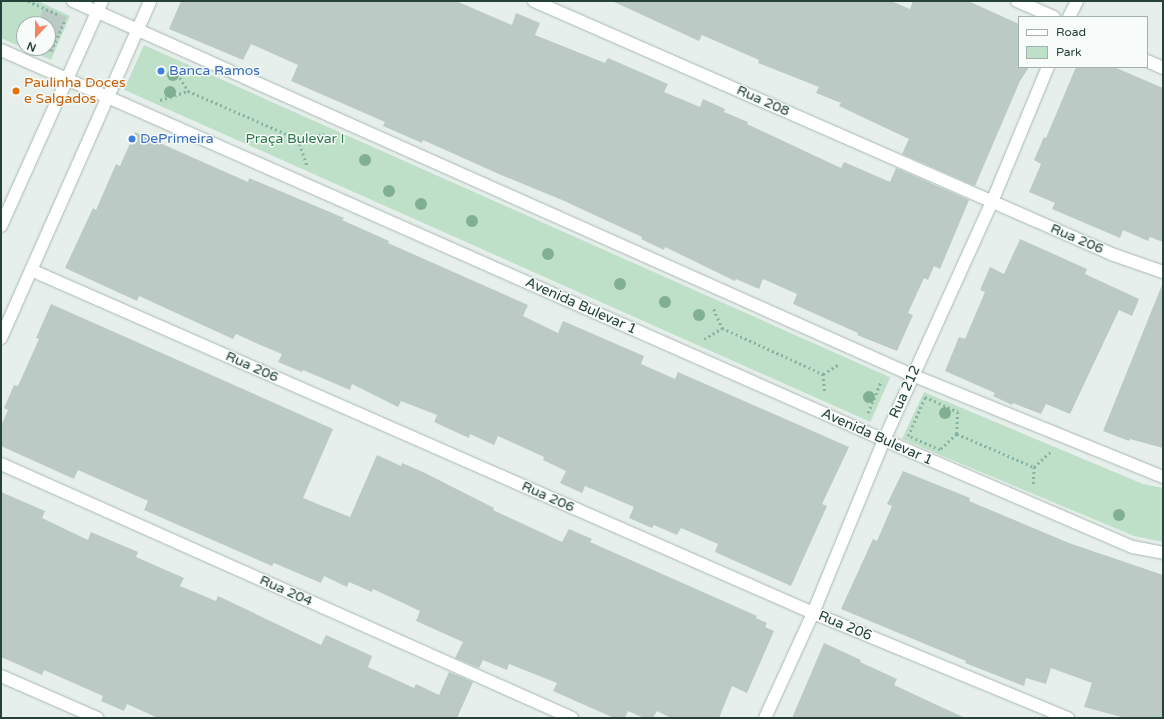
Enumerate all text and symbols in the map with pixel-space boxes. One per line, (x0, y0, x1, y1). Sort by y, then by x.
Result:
north arrow (16, 16, 56, 56)
legend (1018, 16, 1148, 68)
text: Road (1056, 25, 1086, 39)
text: N (25, 39, 38, 54)
text: Park (1056, 45, 1082, 59)
place label: Banca Ramos (169, 63, 260, 79)
marker: Banca Ramos (156, 66, 166, 76)
place label: Paulinha Doces e Salgados (24, 75, 126, 108)
street label: Rua 208 (734, 82, 792, 120)
marker: Paulinha Doces e Salgados (11, 86, 21, 96)
place label: DePrimeira (140, 131, 214, 147)
park label: Praça Bulevar I (245, 131, 345, 147)
marker: DePrimeira (127, 134, 137, 144)
street label: Rua 206 (1048, 220, 1106, 258)
street label: Avenida Bulevar 1 (523, 274, 639, 338)
street label: Rua 206 (223, 348, 281, 386)
street label: Rua 212 (886, 363, 924, 421)
street label: Avenida Bulevar 1 (819, 405, 935, 469)
street label: Rua 206 (519, 478, 577, 516)
street label: Rua 204 (257, 572, 315, 610)
street label: Rua 206 (816, 608, 874, 644)

